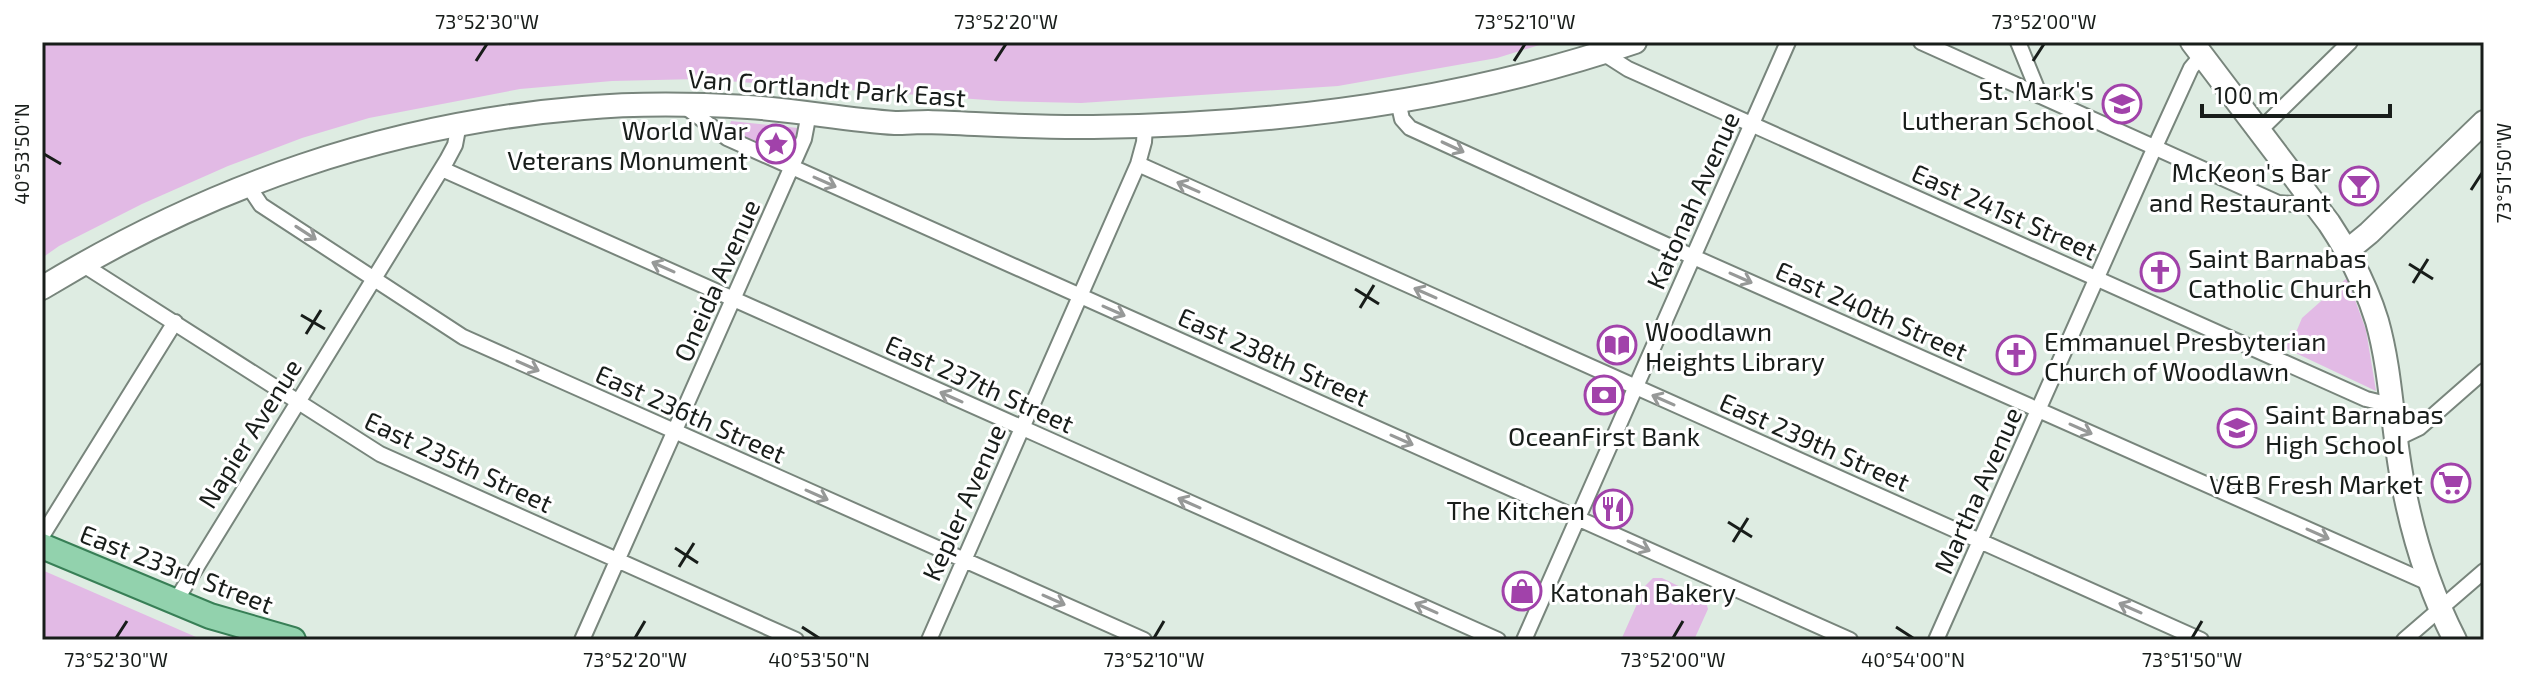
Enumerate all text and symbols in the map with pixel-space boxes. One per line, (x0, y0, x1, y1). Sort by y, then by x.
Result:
text: 73°52'30"W (435, 9, 539, 33)
text: 73°52'20"W (954, 9, 1058, 33)
text: 73°52'10"W (1475, 9, 1575, 33)
text: 73°52'00"W (1992, 9, 2096, 33)
street label: Van Cortlandt Park East (687, 62, 967, 112)
scale bar (2202, 68, 2390, 118)
place label: St. Mark's Lutheran School (1902, 74, 2094, 135)
text: 100 m (2214, 80, 2279, 109)
school or university icon: St. Mark's Lutheran School (2101, 83, 2143, 125)
text: 40°53'50"N (9, 103, 33, 205)
street label: Katonah Avenue (1639, 106, 1745, 294)
place label: World War Veterans Monument (507, 114, 748, 175)
place icon: World War Veterans Monument (755, 123, 797, 165)
text: 73°51'50"W (2491, 123, 2515, 223)
one-way arrow (1440, 141, 1465, 156)
street label: East 241st Street (1907, 156, 2103, 266)
place label: McKeon's Bar and Restaurant (2149, 156, 2331, 217)
bar icon: McKeon's Bar and Restaurant (2338, 165, 2380, 207)
one-way arrow (812, 175, 837, 190)
one-way arrow (1176, 179, 1200, 194)
street label: Oneida Avenue (666, 194, 766, 366)
one-way arrow (294, 224, 316, 241)
place label: Saint Barnabas Catholic Church (2188, 242, 2372, 303)
church icon: Saint Barnabas Catholic Church (2139, 251, 2181, 293)
street label: East 240th Street (1771, 254, 1973, 366)
one-way arrow (652, 258, 676, 273)
one-way arrow (1729, 271, 1753, 286)
one-way arrow (1414, 285, 1438, 300)
street label: East 238th Street (1174, 300, 1374, 412)
one-way arrow (1101, 304, 1125, 319)
place label: Woodlawn Heights Library (1645, 315, 1825, 376)
library icon: Woodlawn Heights Library (1596, 324, 1638, 366)
place label: Emmanuel Presbyterian Church of Woodlawn (2044, 325, 2326, 386)
street label: East 237th Street (881, 328, 1079, 439)
church icon: Emmanuel Presbyterian Church of Woodlawn (1995, 334, 2037, 376)
street label: Napier Avenue (191, 353, 307, 513)
street label: East 236th Street (591, 357, 791, 469)
one-way arrow (516, 359, 540, 374)
bank icon: OceanFirst Bank (1583, 374, 1625, 416)
street label: East 239th Street (1715, 385, 1915, 497)
one-way arrow (940, 389, 964, 404)
one-way arrow (1651, 391, 1675, 406)
place label: Saint Barnabas High School (2265, 398, 2444, 459)
street label: Martha Avenue (1926, 402, 2028, 578)
street label: East 235th Street (360, 404, 558, 518)
school or university icon: Saint Barnabas High School (2216, 407, 2258, 449)
street label: Kepler Avenue (915, 419, 1011, 585)
place label: OceanFirst Bank (1508, 420, 1700, 451)
one-way arrow (2068, 422, 2093, 437)
one-way arrow (1389, 434, 1414, 449)
supermarket icon: V&B Fresh Market (2430, 462, 2472, 504)
place label: V&B Fresh Market (2209, 468, 2423, 499)
one-way arrow (804, 488, 828, 503)
restaurant icon: The Kitchen (1592, 488, 1634, 530)
place label: The Kitchen (1446, 494, 1585, 525)
one-way arrow (1177, 495, 1201, 510)
street label: East 233rd Street (76, 517, 278, 619)
one-way arrow (2306, 528, 2330, 543)
one-way arrow (1627, 540, 1651, 555)
shop icon: Katonah Bakery (1501, 570, 1543, 612)
place label: Katonah Bakery (1550, 576, 1736, 607)
one-way arrow (1042, 593, 1066, 608)
one-way arrow (1415, 600, 1439, 615)
one-way arrow (2118, 600, 2142, 615)
text: 73°52'30"W (64, 647, 168, 671)
text: 73°52'20"W (583, 647, 687, 671)
text: 40°53'50"N (768, 647, 870, 671)
text: 73°52'10"W (1104, 647, 1204, 671)
text: 73°52'00"W (1621, 647, 1725, 671)
text: 40°54'00"N (1861, 647, 1965, 671)
text: 73°51'50"W (2142, 647, 2242, 671)

